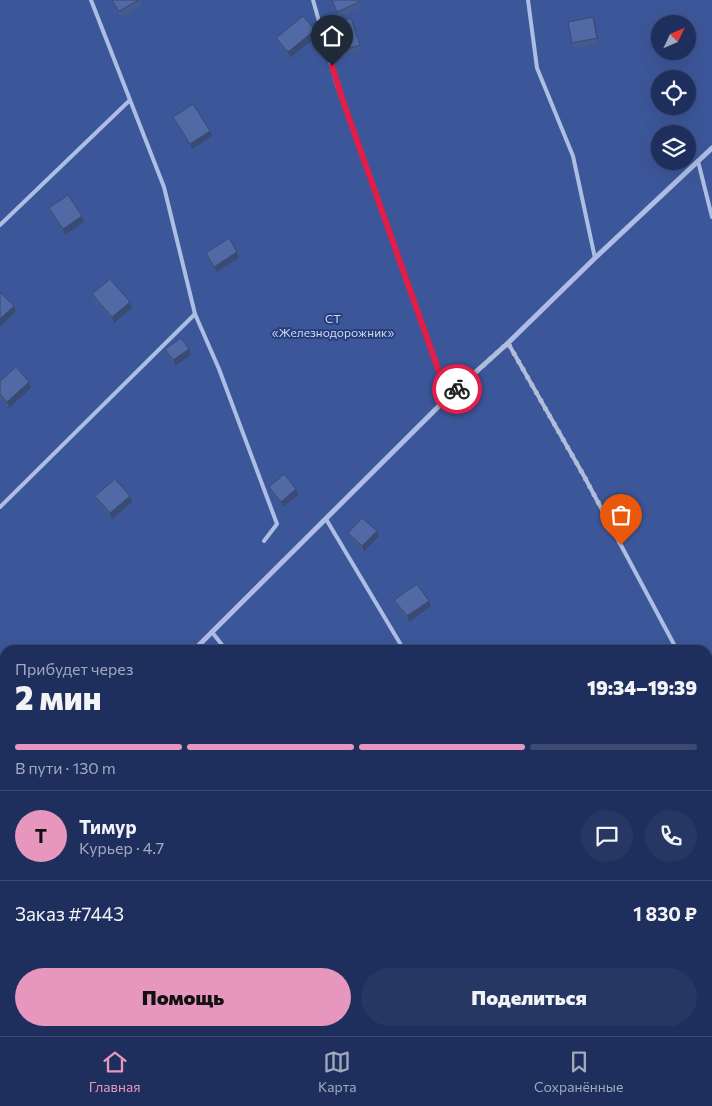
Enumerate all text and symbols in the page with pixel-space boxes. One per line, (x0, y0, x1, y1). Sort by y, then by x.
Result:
pin (311, 15, 353, 66)
north arrow (651, 15, 696, 60)
map controls (651, 15, 696, 170)
icon: home (318, 22, 346, 50)
button: locate (651, 70, 696, 115)
button: layers (651, 125, 696, 170)
park label: СТ «Железнодорожник» (272, 311, 395, 339)
courier (432, 364, 482, 414)
icon: bike (443, 375, 471, 403)
pin (600, 494, 642, 545)
icon: bag (607, 501, 635, 529)
text: Прибудет через (15, 659, 134, 678)
text: 19:34–19:39 (587, 676, 697, 699)
text: 2 мин (15, 677, 101, 717)
text: В пути · 130 m (15, 758, 116, 777)
button: chat (581, 810, 633, 862)
button: phone (645, 810, 697, 862)
text: Тимур (79, 815, 137, 838)
text: Т (35, 824, 47, 847)
text: Курьер · 4.7 (79, 838, 164, 857)
text: Заказ #7443 (15, 902, 124, 925)
text: 1 830 ₽ (633, 902, 697, 925)
button: Помощь (15, 968, 351, 1026)
button: Поделиться (361, 968, 697, 1026)
tab: Главная (89, 1048, 141, 1095)
tab: Карта (318, 1048, 357, 1095)
tab: Сохранённые (534, 1048, 623, 1095)

